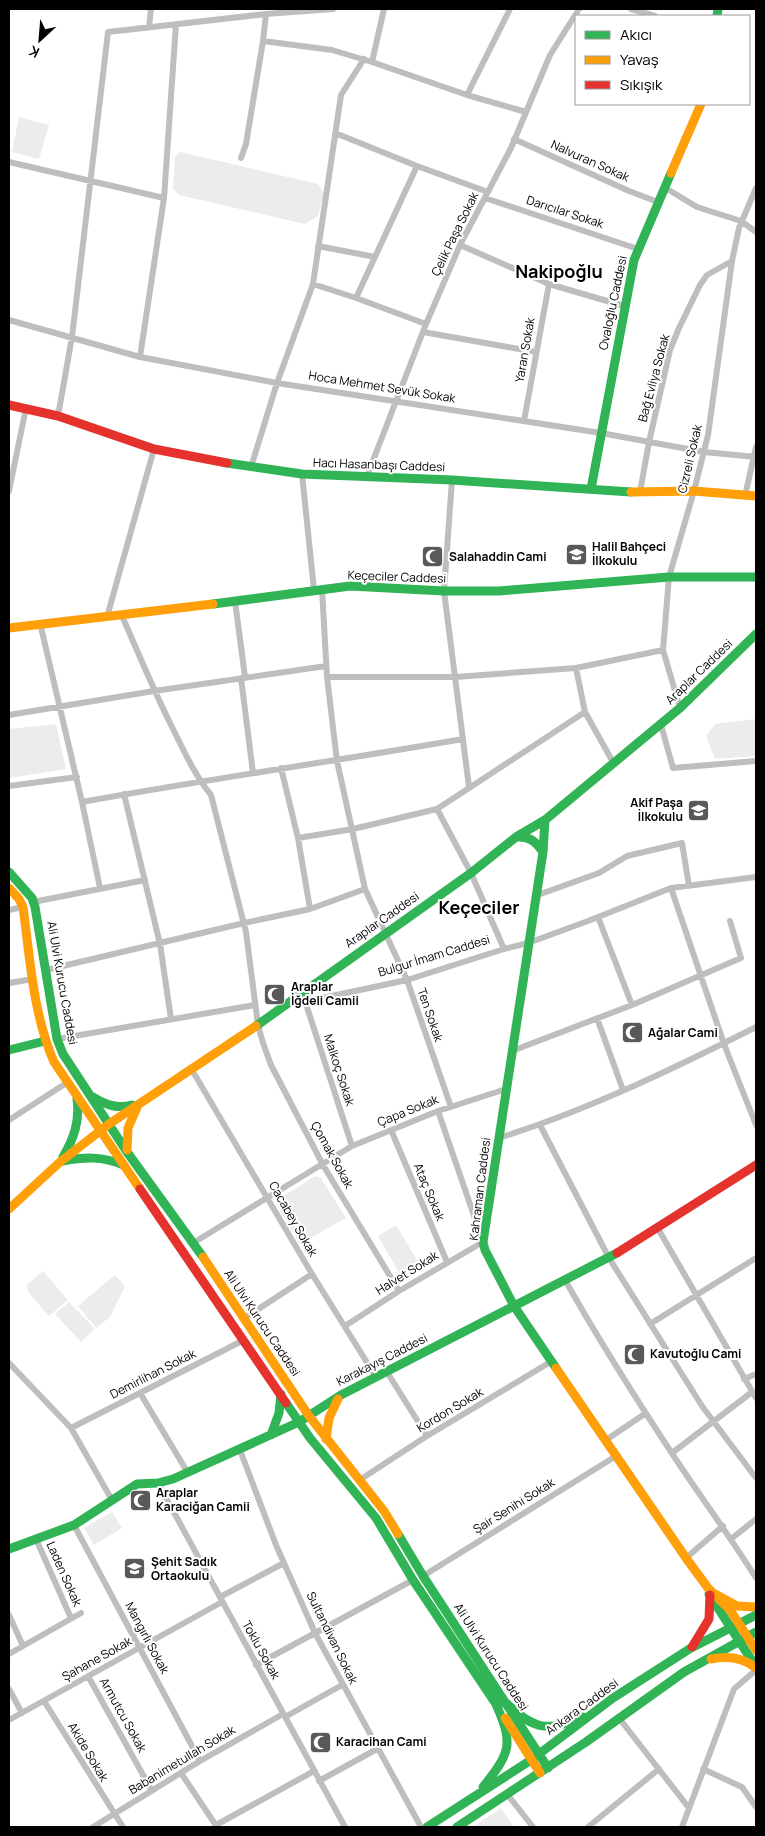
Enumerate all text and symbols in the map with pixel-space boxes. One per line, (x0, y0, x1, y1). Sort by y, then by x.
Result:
north arrow (15, 15, 65, 65)
legend (575, 15, 750, 105)
text: Akıcı (620, 24, 652, 45)
text: K (25, 41, 42, 63)
text: Yavaş (620, 49, 659, 70)
text: Sıkışık (620, 74, 663, 95)
street label: Nalvuran Sokak (548, 136, 633, 186)
street label: Çelik Paşa Sokak (427, 188, 483, 279)
street label: Darıcılar Sokak (524, 191, 607, 232)
street label: Ovaloğlu Caddesi (594, 254, 631, 352)
district label: Nakipoğlu (515, 259, 603, 283)
street label: Yaran Sokak (510, 315, 539, 384)
street label: Bağ Evliya Sokak (634, 331, 674, 424)
street label: Hoca Mehmet Sevük Sokak (307, 367, 458, 407)
street label: Cizreli Sokak (673, 422, 706, 495)
street label: Hacı Hasanbaşı Caddesi (313, 454, 445, 475)
place label: Halil Bahçeci İlkokulu (592, 538, 666, 569)
school or university icon: Halil Bahçeci İlkokulu (564, 542, 588, 566)
mosque icon: Salahaddin Cami (421, 545, 445, 569)
place label: Salahaddin Cami (449, 548, 547, 565)
street label: Keçeciler Caddesi (347, 566, 447, 587)
street label: Araplar Caddesi (661, 635, 736, 708)
place label: Akif Paşa İlkokulu (630, 794, 683, 825)
school or university icon: Akif Paşa İlkokulu (687, 798, 711, 822)
street label: Araplar Caddesi (341, 888, 422, 952)
district label: Keçeciler (439, 895, 519, 919)
street label: Ali Ulvi Kurucu Caddesi (43, 920, 82, 1046)
street label: Bulgur İmam Caddesi (376, 930, 492, 981)
place label: Araplar İğdeli Camii (291, 978, 359, 1009)
mosque icon: Araplar İğdeli Camii (263, 982, 287, 1006)
street label: Ten Sokak (413, 986, 448, 1045)
mosque icon: Ağalar Cami (620, 1021, 644, 1045)
place label: Ağalar Cami (648, 1024, 718, 1041)
street label: Malkoç Sokak (320, 1032, 359, 1109)
street label: Çapa Sokak (375, 1090, 442, 1130)
street label: Çomak Sokak (307, 1118, 358, 1192)
street label: Kahraman Caddesi (465, 1136, 494, 1241)
street label: Ataç Sokak (410, 1160, 450, 1224)
street label: Cacabey Sokak (265, 1178, 322, 1260)
street label: Halvet Sokak (372, 1246, 442, 1299)
street label: Ali Ulvi Kurucu Caddesi (220, 1266, 304, 1379)
street label: Karakayış Caddesi (333, 1329, 430, 1390)
mosque icon: Kavutoğlu Cami (622, 1342, 646, 1366)
street label: Demirlihan Sokak (107, 1344, 200, 1403)
place label: Kavutoğlu Cami (650, 1345, 741, 1362)
street label: Kordon Sokak (413, 1382, 487, 1436)
street label: Şair Senihi Sokak (470, 1473, 559, 1537)
place label: Araplar Karaciğan Camii (156, 1484, 250, 1515)
mosque icon: Araplar Karaciğan Camii (128, 1488, 152, 1512)
street label: Laden Sokak (43, 1539, 87, 1610)
place label: Şehit Sadık Ortaokulu (151, 1553, 217, 1584)
school or university icon: Şehit Sadık Ortaokulu (123, 1557, 147, 1581)
street label: Sultandivan Sokak (303, 1589, 363, 1688)
street label: Mangırlı Sokak (121, 1599, 174, 1678)
street label: Ali Ulvi Kurucu Caddesi (450, 1600, 533, 1714)
street label: Toklu Sokak (238, 1617, 285, 1683)
street label: Şahane Sokak (59, 1632, 136, 1685)
street label: Armutcu Sokak (96, 1674, 152, 1756)
street label: Ankara Caddesi (542, 1674, 622, 1739)
street label: Akide Sokak (64, 1719, 113, 1785)
street label: Babanimetullah Sokak (125, 1720, 239, 1798)
mosque icon: Karacihan Cami (308, 1730, 332, 1754)
place label: Karacihan Cami (336, 1733, 427, 1750)

